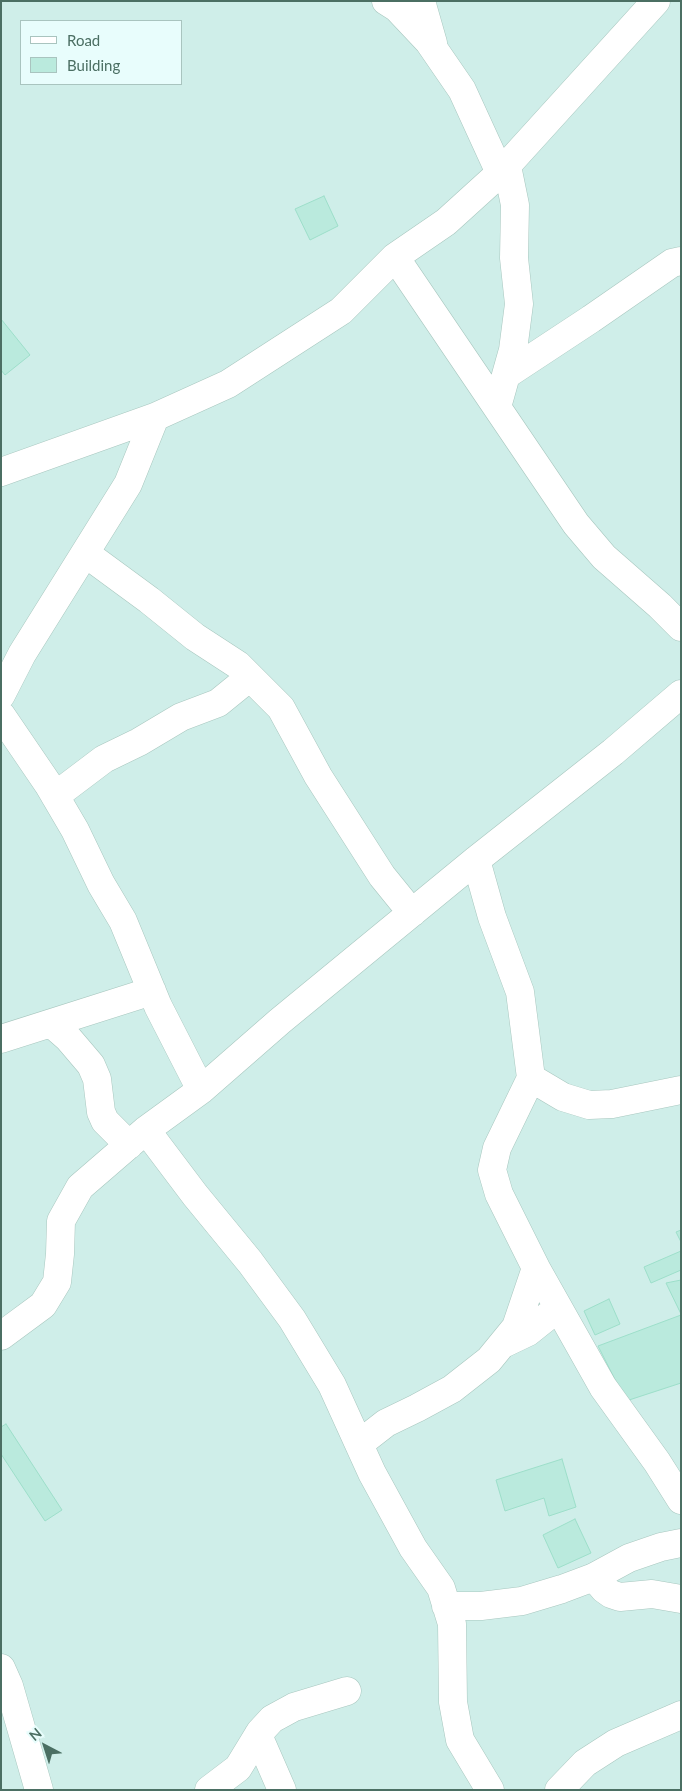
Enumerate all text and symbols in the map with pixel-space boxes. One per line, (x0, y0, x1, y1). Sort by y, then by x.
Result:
legend (20, 20, 182, 85)
text: Road (67, 31, 100, 49)
text: Building (67, 56, 120, 74)
north arrow (20, 1721, 70, 1771)
text: N (25, 1724, 45, 1744)

